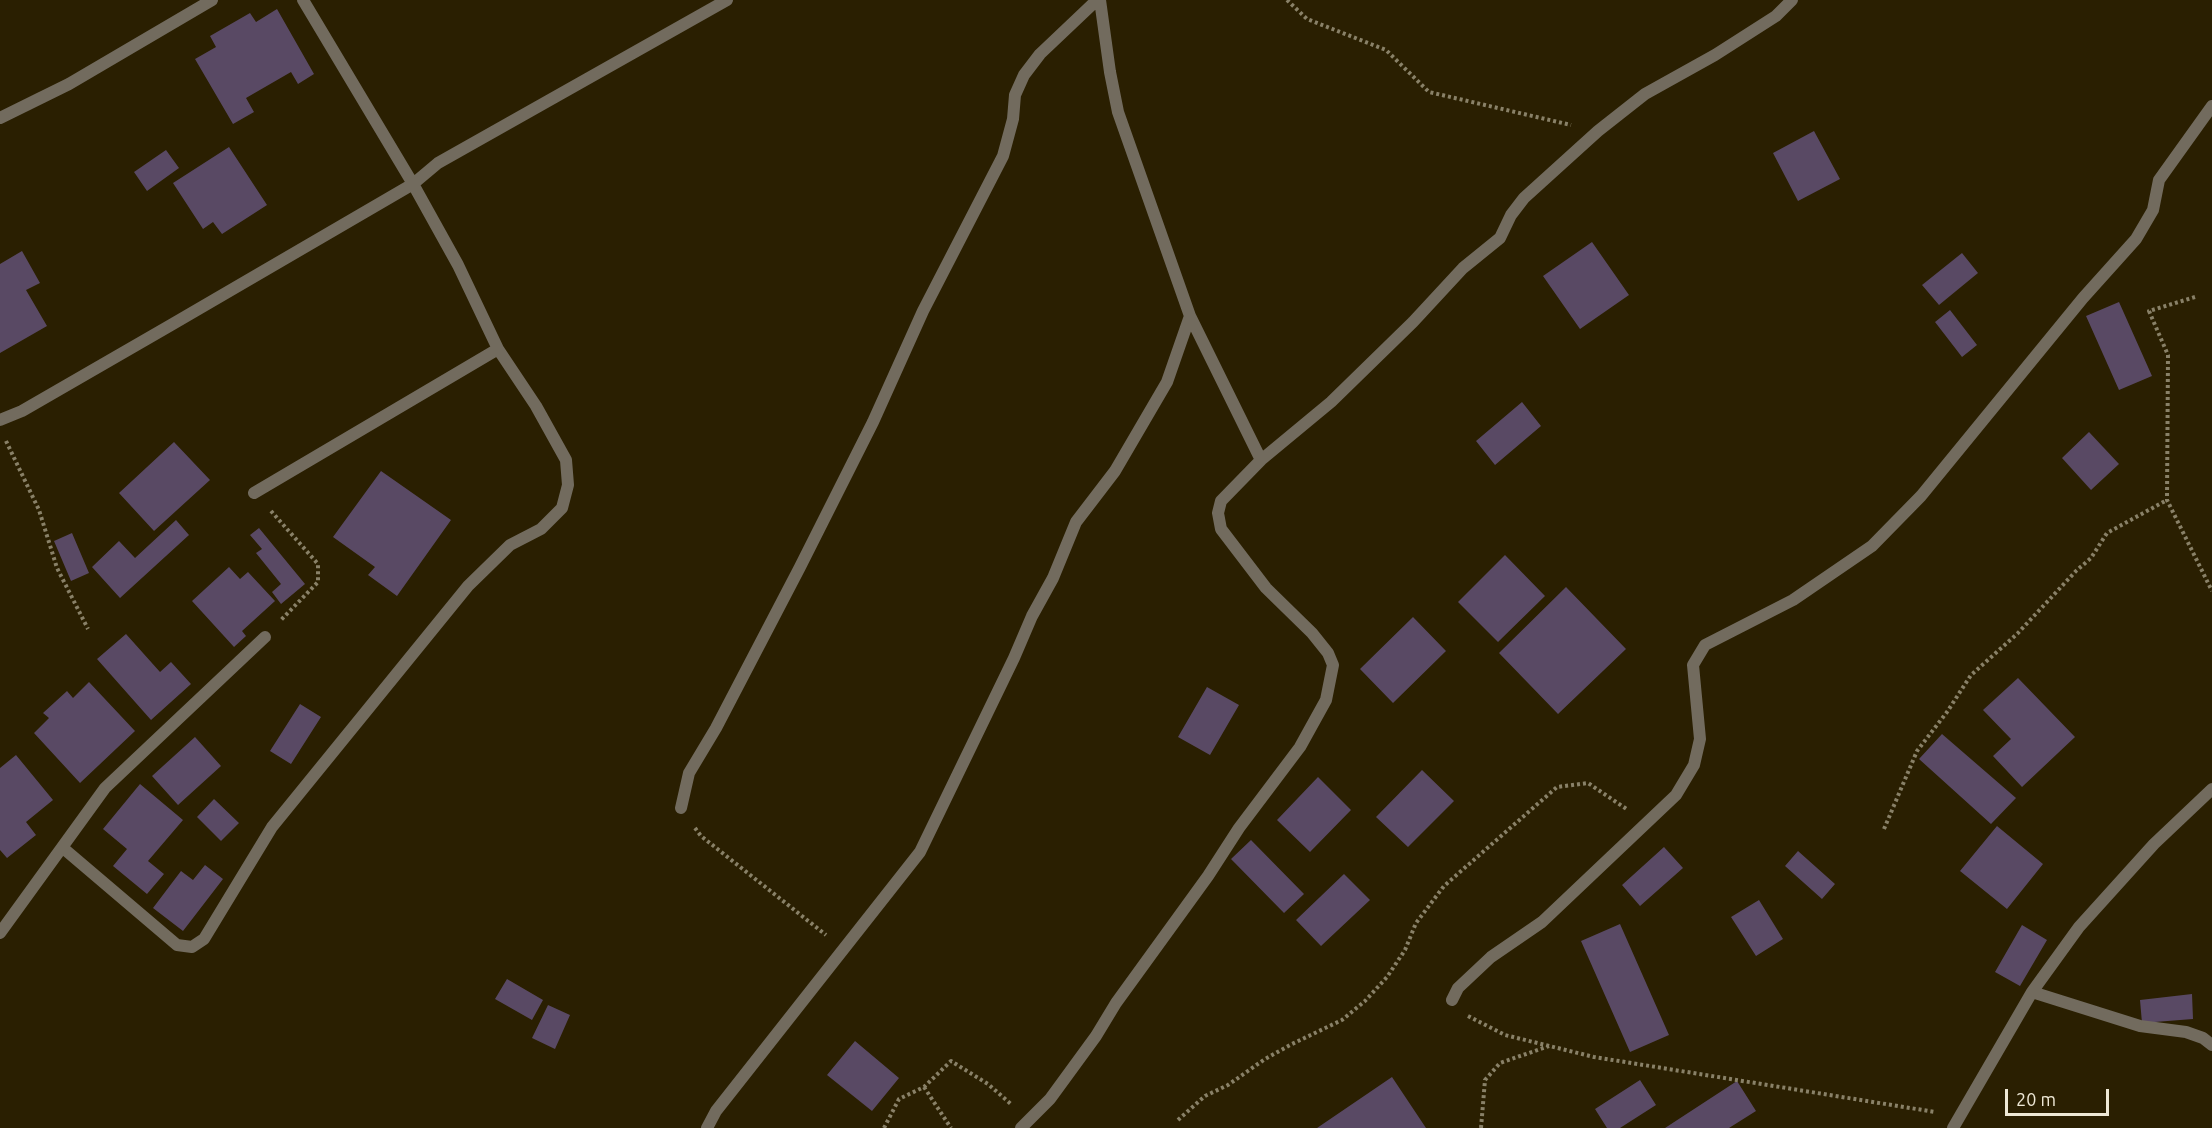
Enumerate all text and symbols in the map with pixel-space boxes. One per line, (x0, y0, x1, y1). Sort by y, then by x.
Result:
scale bar (2008, 1077, 2112, 1115)
text: 20 m (2016, 1089, 2056, 1109)

